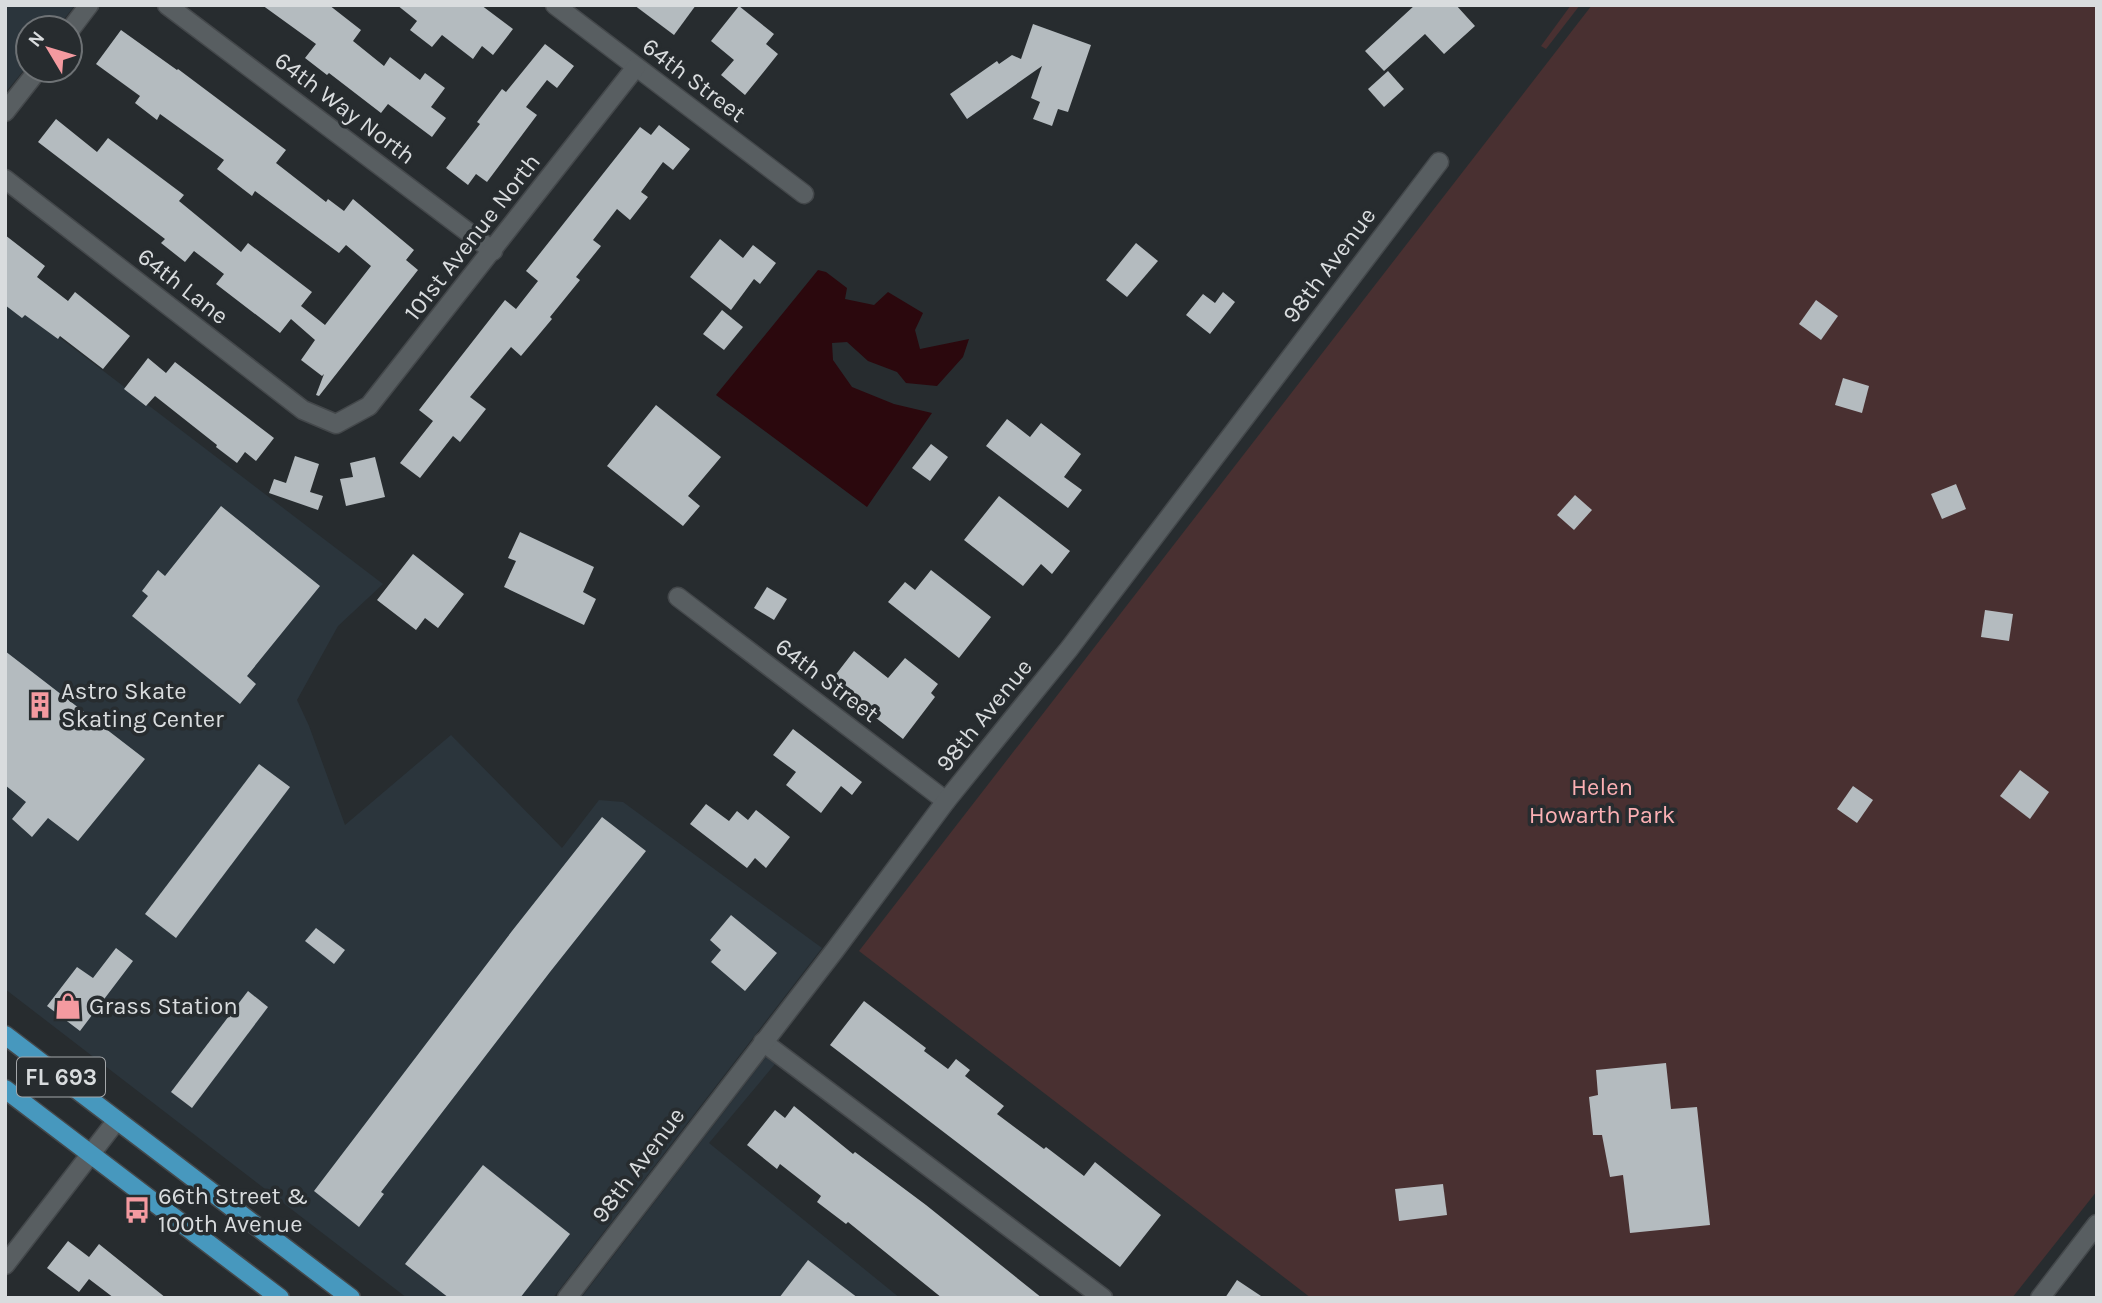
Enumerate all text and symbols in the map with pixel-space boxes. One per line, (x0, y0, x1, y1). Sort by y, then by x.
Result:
north arrow (14, 14, 84, 84)
text: N (24, 27, 49, 51)
street label: 64th Street (637, 32, 751, 128)
street label: 64th Way North (269, 46, 421, 170)
street label: 101st Avenue North (398, 148, 546, 326)
street label: 98th Avenue (1277, 202, 1381, 328)
street label: 64th Lane (132, 242, 234, 330)
street label: 64th Street (770, 632, 884, 728)
street label: 98th Avenue (930, 653, 1038, 777)
place label: Astro Skate Skating Center (61, 677, 224, 733)
building icon: Astro Skate Skating Center (25, 690, 55, 720)
park label: Helen Howarth Park (1529, 773, 1675, 829)
shop icon: Grass Station (53, 991, 83, 1021)
place label: Grass Station (89, 992, 238, 1020)
road number: FL 693 (17, 1058, 105, 1096)
street label: 98th Avenue (586, 1102, 690, 1228)
place label: 66th Street & 100th Avenue (158, 1182, 308, 1238)
bus stop icon: 66th Street & 100th Avenue (122, 1195, 152, 1225)

